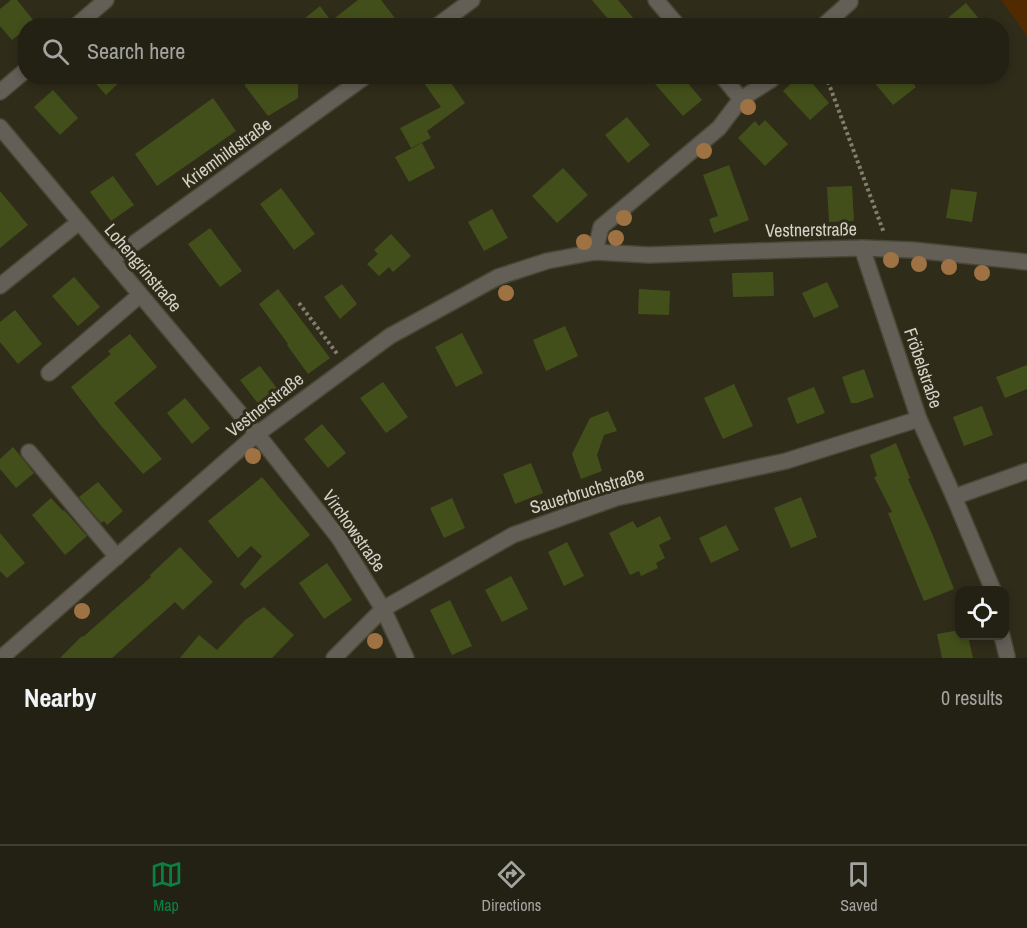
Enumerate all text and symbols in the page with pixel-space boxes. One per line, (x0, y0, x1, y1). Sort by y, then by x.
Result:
search box (18, 18, 1009, 84)
icon: search (39, 35, 72, 68)
text: Search here (87, 36, 185, 66)
street label: Kriemhildstraße (177, 112, 277, 194)
street label: Vestnerstraße (765, 216, 857, 243)
street label: Lohengrinstraße (99, 218, 188, 317)
street label: Fröbelstraße (898, 324, 949, 411)
street label: Vestnerstraße (221, 366, 309, 443)
street label: Sauerbruchstraße (527, 461, 647, 520)
street label: Virchowstraße (317, 485, 392, 577)
map controls (955, 586, 1009, 640)
button: locate (955, 586, 1009, 640)
text: Nearby (24, 680, 96, 715)
text: 0 results (941, 684, 1003, 711)
tab: Map (150, 858, 183, 916)
tab: Directions (482, 858, 541, 916)
tab: Saved (840, 858, 878, 916)

